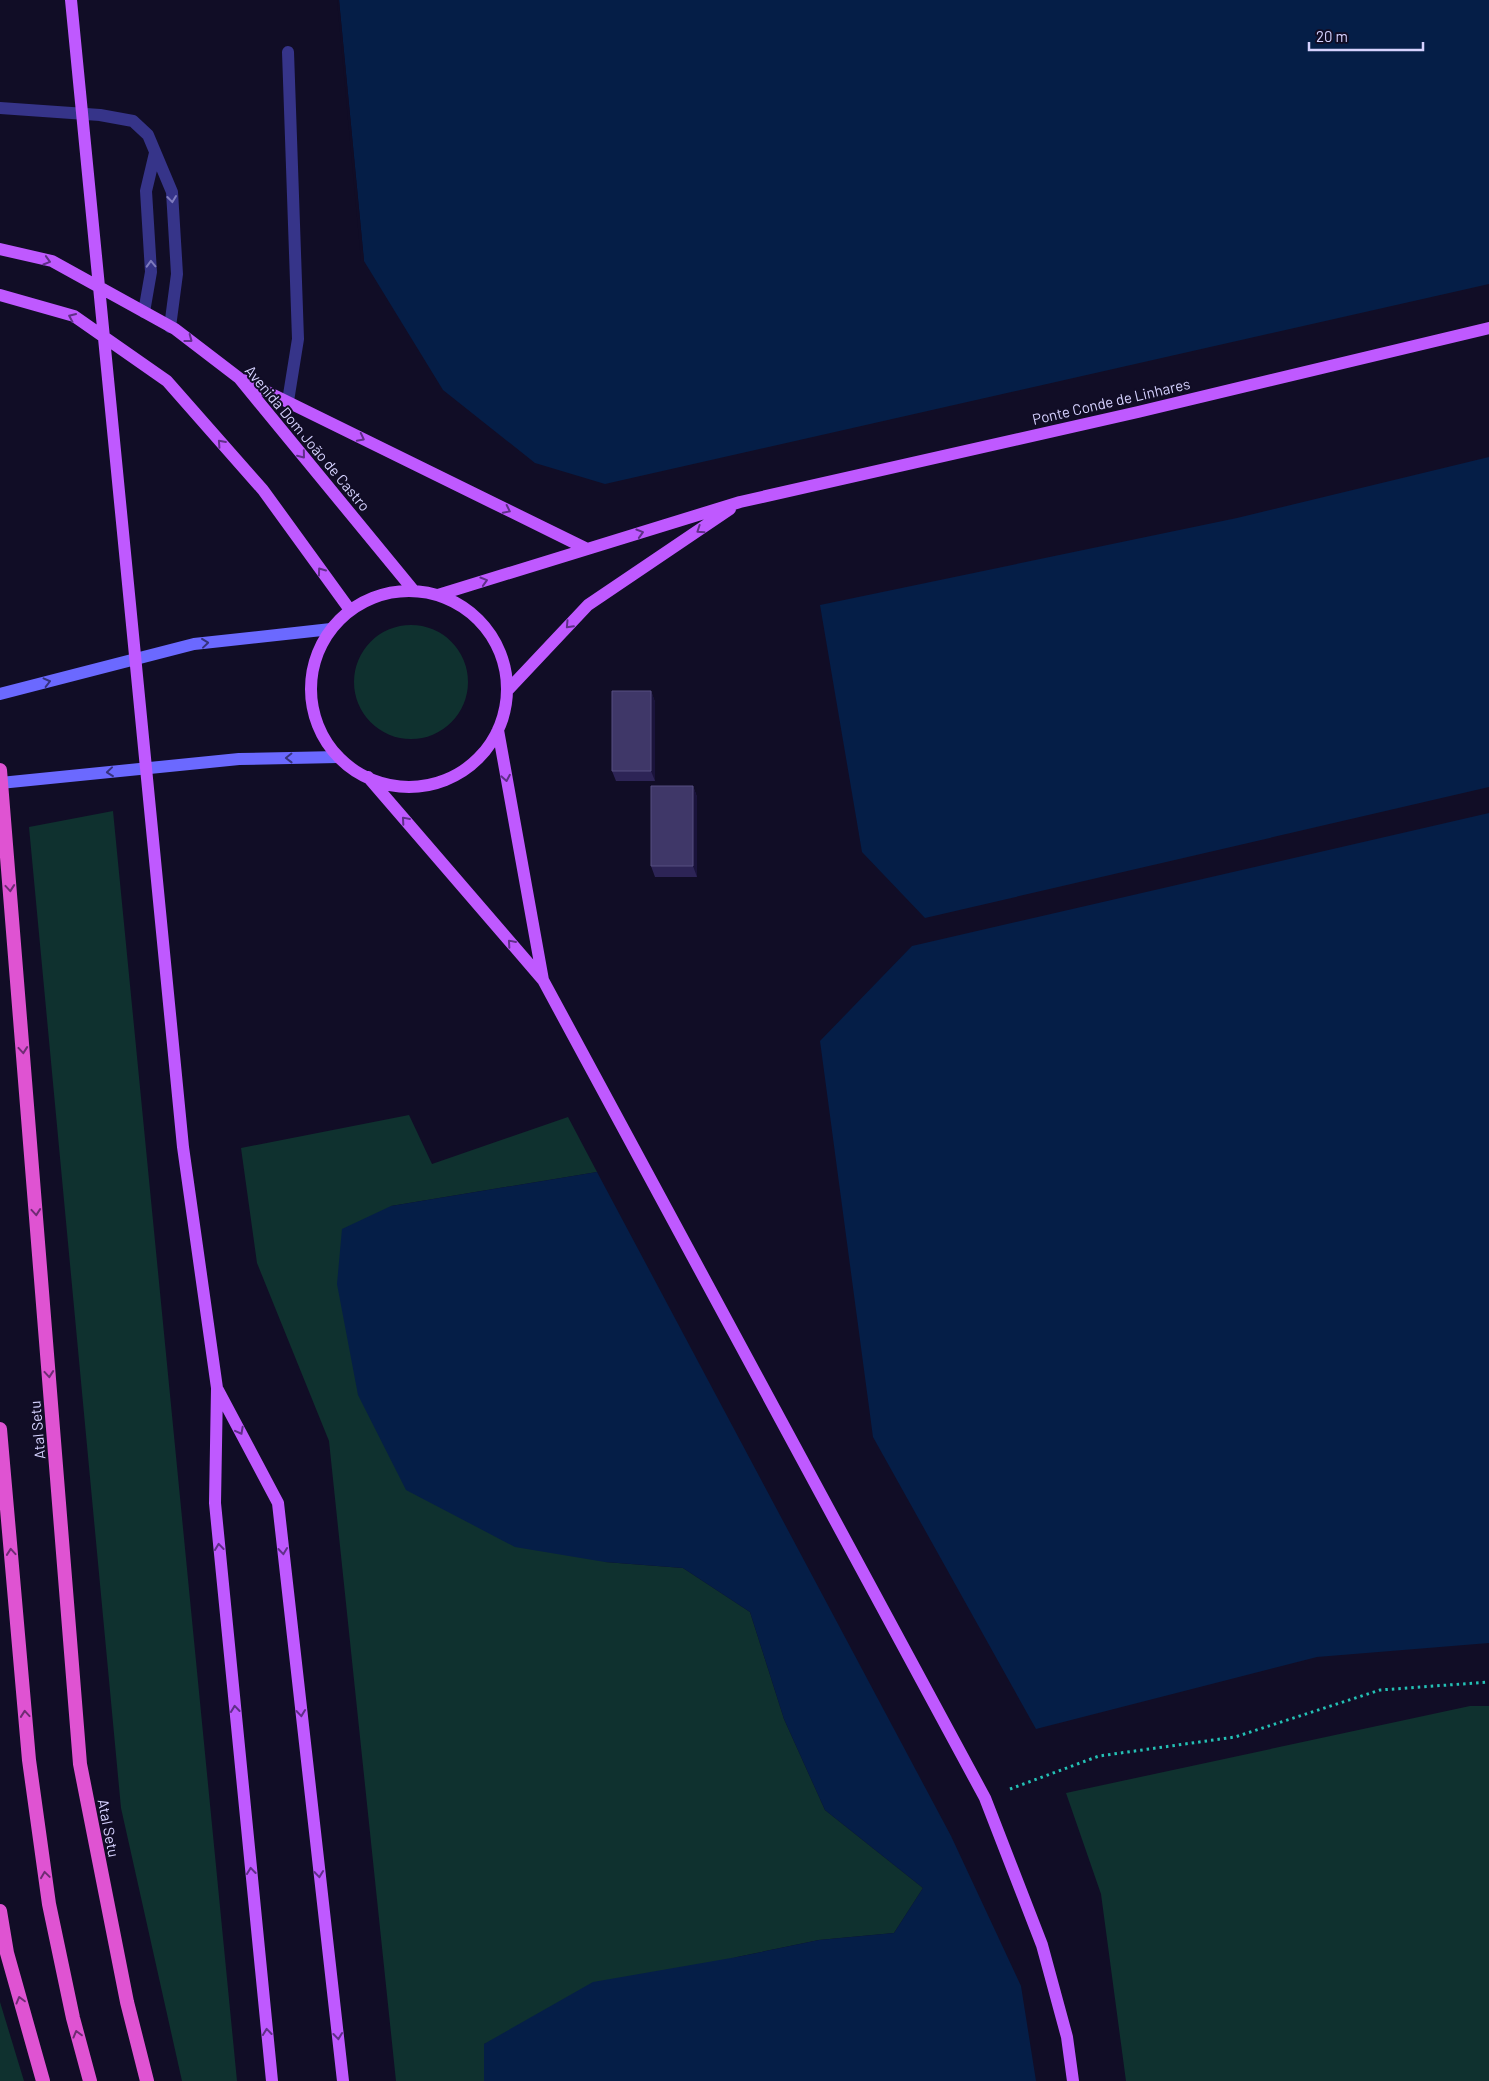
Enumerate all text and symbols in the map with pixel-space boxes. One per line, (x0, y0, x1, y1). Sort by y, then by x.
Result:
scale bar (1309, 20, 1423, 52)
text: 20 m (1316, 27, 1348, 45)
one-way arrow (166, 195, 177, 203)
one-way arrow (43, 255, 51, 265)
one-way arrow (145, 260, 156, 268)
one-way arrow (68, 312, 77, 323)
one-way arrow (183, 334, 192, 342)
street label: Avenida Dom João de Castro (242, 361, 374, 515)
street label: Ponte Conde de Linhares (1030, 374, 1192, 428)
one-way arrow (356, 432, 365, 442)
one-way arrow (218, 439, 227, 448)
one-way arrow (296, 449, 305, 458)
one-way arrow (502, 503, 511, 514)
one-way arrow (696, 524, 706, 533)
one-way arrow (635, 529, 643, 539)
one-way arrow (318, 567, 327, 577)
one-way arrow (480, 577, 488, 587)
one-way arrow (566, 620, 575, 629)
one-way arrow (201, 638, 209, 649)
one-way arrow (43, 677, 52, 688)
one-way arrow (285, 753, 293, 763)
one-way arrow (106, 766, 114, 777)
one-way arrow (501, 774, 511, 783)
one-way arrow (401, 817, 410, 826)
one-way arrow (4, 885, 15, 893)
one-way arrow (507, 940, 516, 949)
one-way arrow (17, 1047, 28, 1055)
one-way arrow (30, 1209, 41, 1217)
one-way arrow (43, 1371, 54, 1379)
street label: Atal Setu (25, 1400, 49, 1460)
one-way arrow (234, 1426, 244, 1435)
one-way arrow (214, 1543, 225, 1551)
one-way arrow (6, 1547, 17, 1555)
one-way arrow (277, 1547, 288, 1555)
one-way arrow (230, 1705, 241, 1713)
one-way arrow (20, 1709, 31, 1717)
one-way arrow (295, 1709, 306, 1717)
street label: Atal Setu (95, 1797, 123, 1859)
one-way arrow (246, 1866, 257, 1874)
one-way arrow (40, 1870, 51, 1878)
one-way arrow (313, 1870, 324, 1878)
one-way arrow (15, 1996, 26, 2005)
one-way arrow (262, 2028, 273, 2036)
one-way arrow (73, 2030, 83, 2038)
one-way arrow (332, 2032, 343, 2040)

